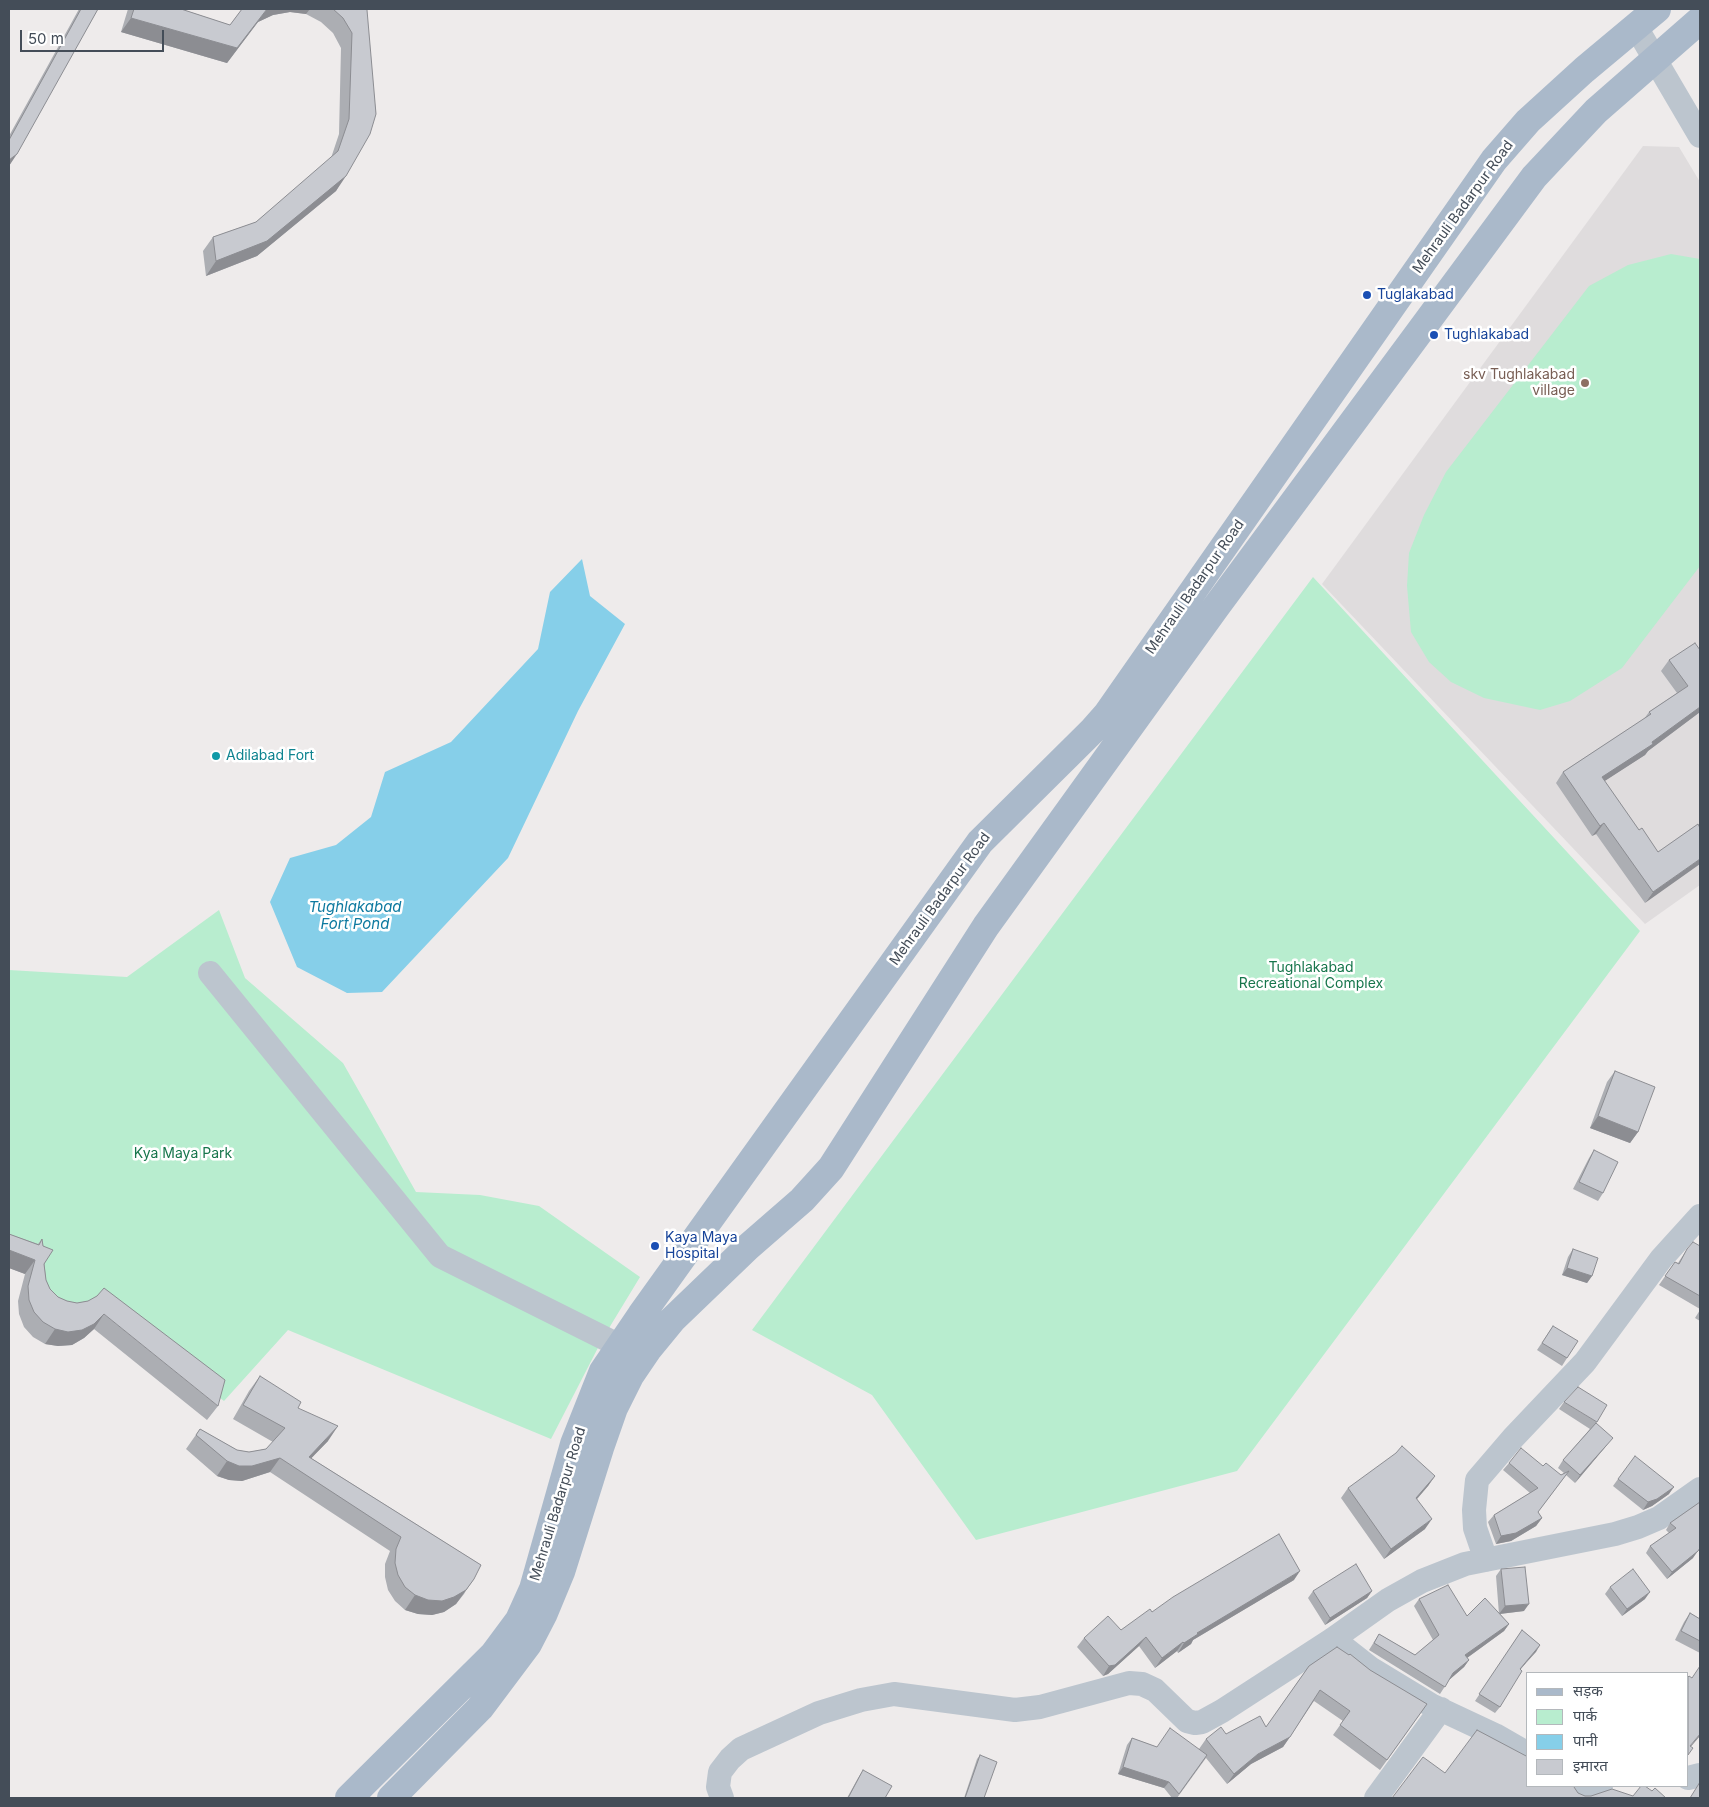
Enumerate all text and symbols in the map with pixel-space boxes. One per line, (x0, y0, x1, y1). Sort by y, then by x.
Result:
scale bar (22, 20, 166, 52)
text: 50 m (28, 29, 64, 48)
street label: Mehrauli Badarpur Road (1409, 137, 1517, 277)
place label: Tuglakabad (1377, 287, 1454, 303)
marker: Tuglakabad (1361, 289, 1373, 301)
place label: Tughlakabad (1444, 327, 1529, 343)
marker: Tughlakabad (1428, 329, 1440, 341)
place label: skv Tughlakabad village (1463, 367, 1575, 400)
marker: skv Tughlakabad village (1579, 377, 1591, 389)
street label: Mehrauli Badarpur Road (1142, 517, 1248, 657)
place label: Adilabad Fort (226, 748, 314, 764)
marker: Adilabad Fort (210, 750, 222, 762)
street label: Mehrauli Badarpur Road (886, 829, 994, 969)
water label: Tughlakabad Fort Pond (308, 898, 402, 933)
park label: Tughlakabad Recreational Complex (1239, 960, 1383, 992)
park label: Kya Maya Park (134, 1146, 232, 1162)
place label: Kaya Maya Hospital (665, 1230, 738, 1262)
marker: Kaya Maya Hospital (649, 1240, 661, 1252)
street label: Mehrauli Badarpur Road (527, 1425, 589, 1583)
legend (1526, 1672, 1689, 1787)
text: सड़क (1573, 1681, 1603, 1700)
text: पार्क (1573, 1706, 1597, 1725)
text: पानी (1573, 1731, 1598, 1750)
text: इमारत (1573, 1756, 1608, 1775)

